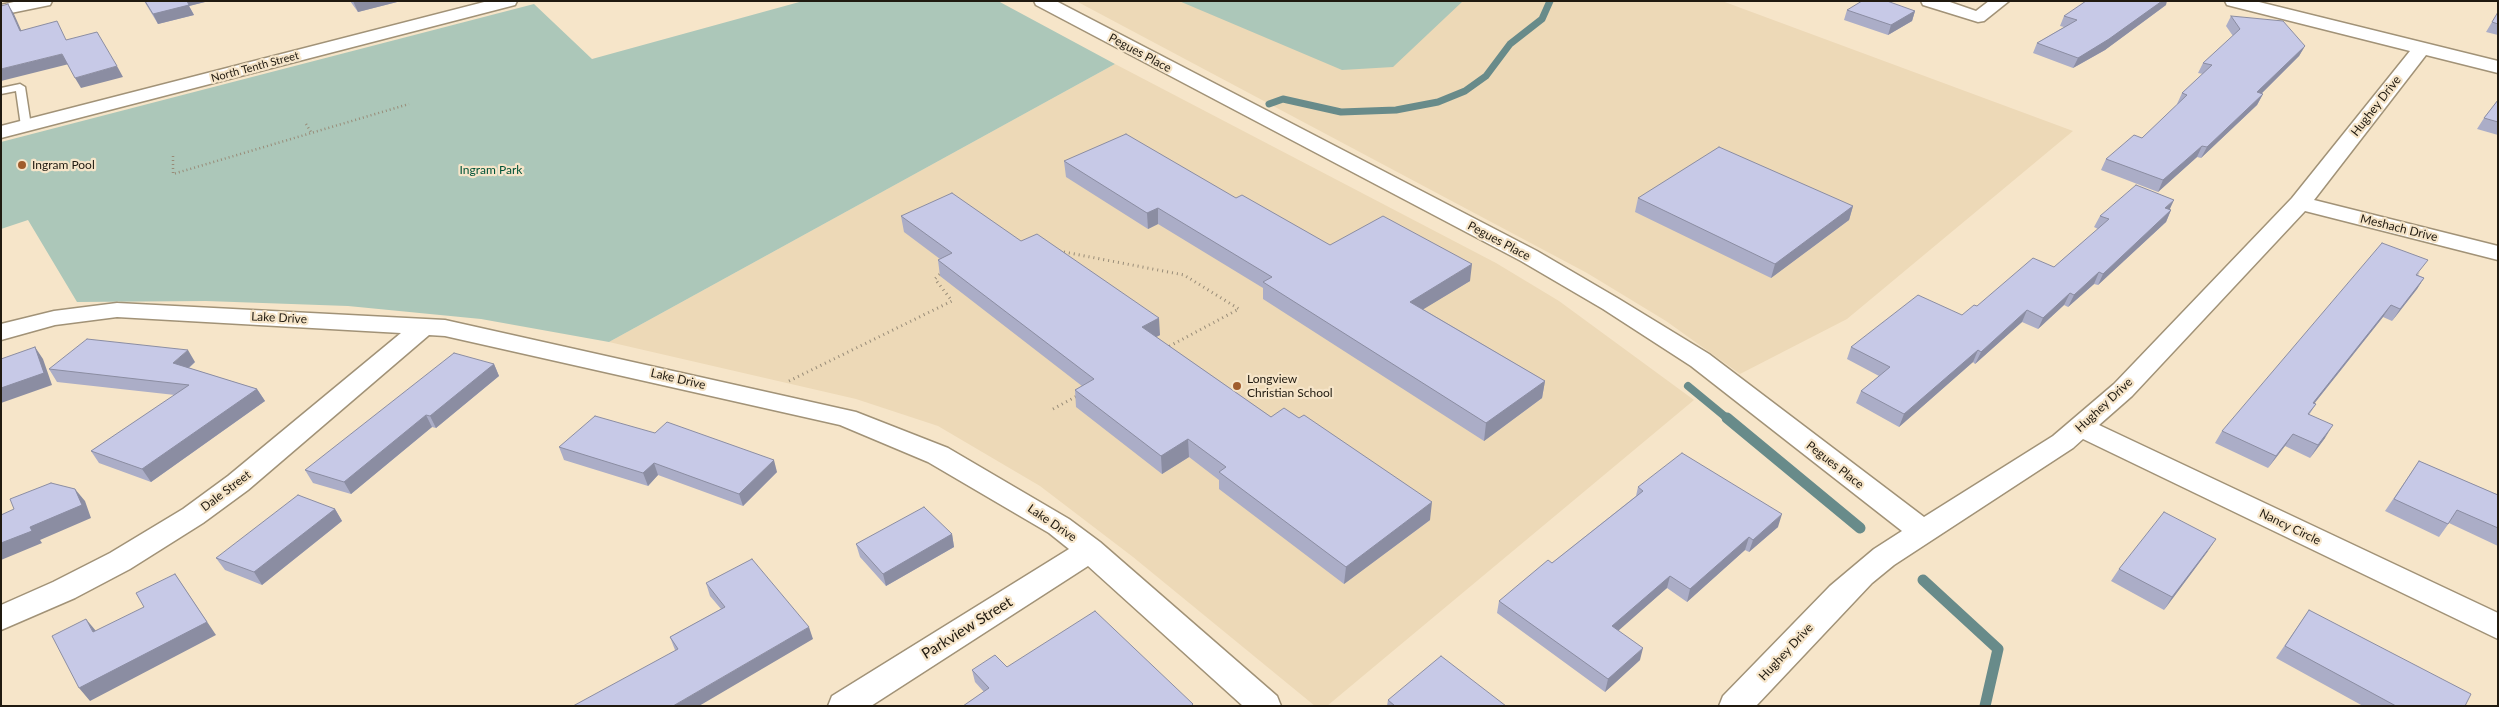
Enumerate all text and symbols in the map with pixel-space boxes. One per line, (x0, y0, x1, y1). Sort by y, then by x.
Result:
street label: Pegues Place (1106, 31, 1174, 75)
street label: North Tenth Street (210, 49, 300, 85)
street label: Hughey Drive (2348, 73, 2404, 139)
place label: Ingram Pool (32, 158, 95, 172)
marker: Ingram Pool (16, 159, 28, 171)
park label: Ingram Park (460, 163, 522, 177)
street label: Meshach Drive (2359, 211, 2439, 245)
street label: Pegues Place (1465, 219, 1533, 263)
street label: Lake Drive (251, 309, 307, 327)
street label: Lake Drive (649, 366, 707, 392)
place label: Longview Christian School (1247, 372, 1333, 400)
street label: Hughey Drive (2072, 375, 2136, 435)
marker: Longview Christian School (1231, 380, 1243, 392)
street label: Pegues Place (1804, 438, 1866, 492)
street label: Dale Street (198, 468, 254, 514)
street label: Lake Drive (1025, 501, 1079, 545)
street label: Nancy Circle (2257, 506, 2323, 548)
street label: Parkview Street (918, 593, 1016, 663)
street label: Hughey Drive (1756, 620, 1816, 684)

